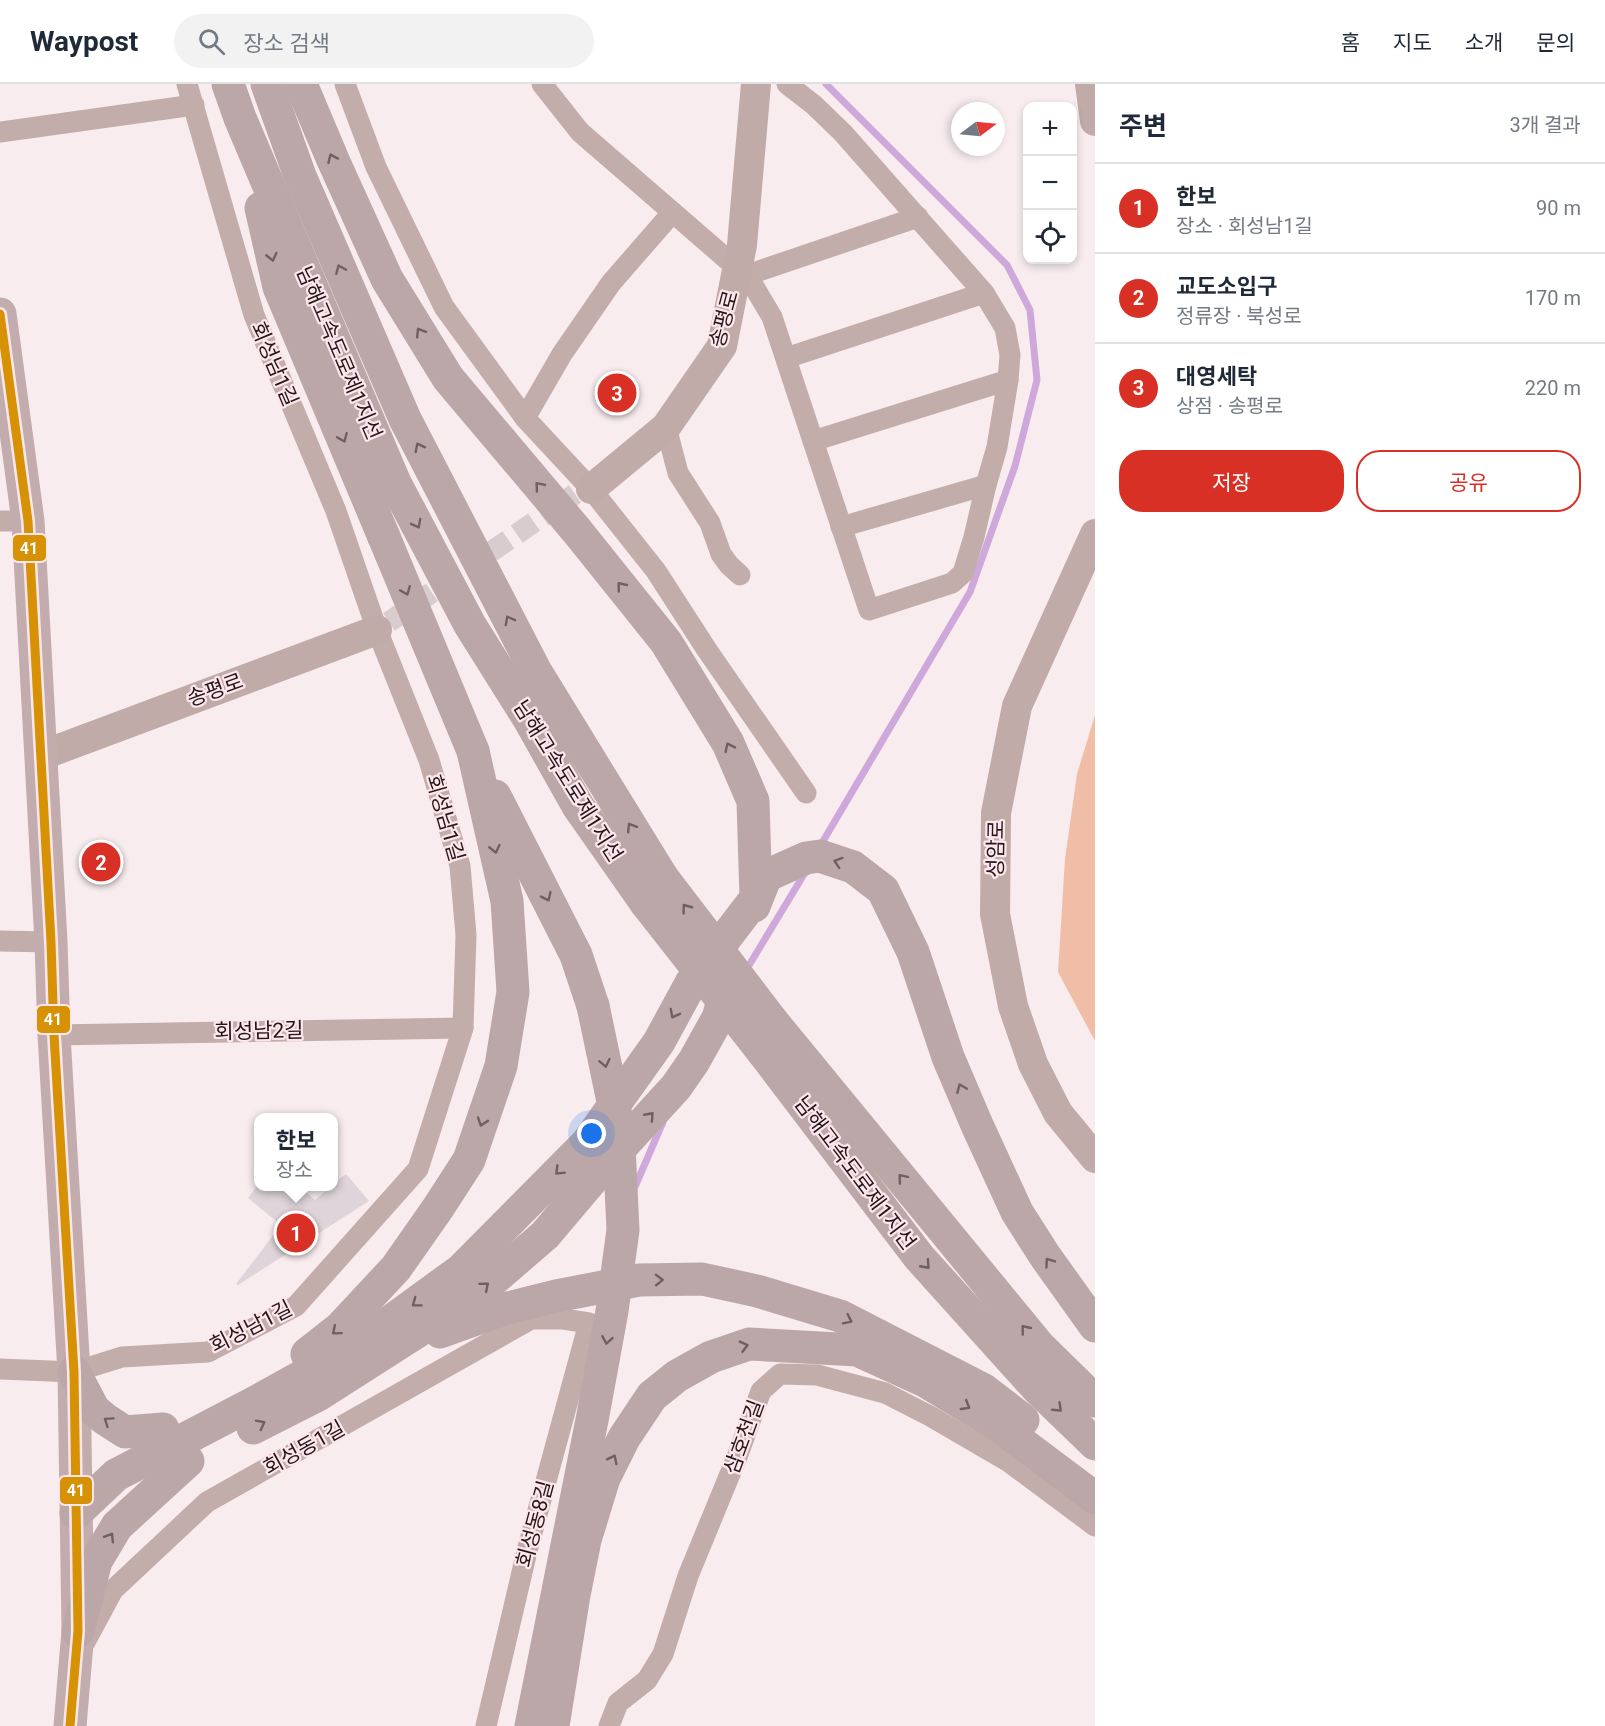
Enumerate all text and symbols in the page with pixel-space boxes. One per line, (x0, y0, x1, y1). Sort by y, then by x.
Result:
search box (174, 14, 594, 68)
text: Waypost (30, 25, 138, 58)
icon: search (195, 25, 228, 58)
text: 장소 검색 (243, 31, 330, 56)
text: 홈 (1341, 31, 1360, 55)
text: 지도 (1393, 31, 1432, 55)
text: 소개 (1465, 31, 1503, 55)
text: 문의 (1536, 31, 1575, 55)
north arrow (951, 102, 1005, 156)
map controls (1023, 102, 1077, 264)
button: + (1023, 102, 1077, 156)
text: 주변 (1119, 111, 1167, 141)
text: 3개 결과 (1510, 113, 1581, 137)
one-way arrow (328, 154, 340, 165)
button: − (1023, 156, 1077, 210)
text: 한보 (1176, 184, 1216, 209)
text: 1 (1133, 196, 1144, 220)
text: 90 m (1536, 196, 1581, 220)
button: locate (1023, 210, 1077, 264)
text: 장소 · 회성남1길 (1176, 214, 1313, 238)
one-way arrow (265, 252, 278, 262)
street label: 남해고속도로제1지선 (292, 263, 386, 443)
one-way arrow (335, 264, 347, 275)
text: 교도소입구 (1176, 274, 1277, 299)
text: 2 (1133, 286, 1144, 310)
text: 170 m (1525, 286, 1581, 310)
street label: 송평로 (705, 288, 743, 350)
text: 정류장 · 북성로 (1176, 304, 1302, 328)
street label: 회성남1길 (246, 318, 302, 410)
one-way arrow (416, 328, 428, 338)
text: 대영세탁 (1176, 364, 1257, 389)
pin: 3 (598, 370, 636, 416)
text: 3 (1133, 376, 1144, 400)
text: 220 m (1525, 376, 1581, 400)
text: 상점 · 송평로 (1176, 394, 1283, 418)
one-way arrow (336, 432, 348, 443)
one-way arrow (415, 442, 426, 453)
button: 저장 (1119, 450, 1344, 512)
button: 공유 (1356, 450, 1581, 512)
one-way arrow (535, 482, 546, 493)
one-way arrow (410, 517, 421, 528)
line badge: 41 (12, 534, 47, 562)
text: 41 (20, 539, 38, 558)
one-way arrow (617, 582, 628, 593)
one-way arrow (399, 585, 411, 596)
one-way arrow (505, 615, 516, 626)
street label: 송평로 (184, 669, 246, 711)
street label: 남해고속도로제1지선 (509, 696, 627, 866)
one-way arrow (724, 743, 736, 754)
street label: 회성남1길 (421, 772, 469, 864)
street label: 성암로 (983, 820, 1009, 878)
one-way arrow (627, 823, 639, 833)
pin: 2 (82, 840, 120, 884)
one-way arrow (488, 844, 501, 854)
one-way arrow (833, 857, 844, 869)
one-way arrow (540, 891, 551, 901)
one-way arrow (682, 903, 693, 914)
line badge: 41 (36, 1005, 71, 1034)
one-way arrow (670, 1008, 681, 1018)
text: 41 (44, 1010, 62, 1029)
street label: 회성남2길 (214, 1018, 304, 1044)
one-way arrow (598, 1058, 611, 1068)
one-way arrow (957, 1083, 969, 1094)
street label: 남해고속도로제1지선 (790, 1092, 920, 1254)
one-way arrow (642, 1112, 653, 1123)
popup (254, 1113, 338, 1191)
one-way arrow (477, 1116, 489, 1126)
your location (577, 1119, 606, 1148)
text: 한보 (276, 1128, 316, 1153)
text: 장소 (276, 1158, 313, 1182)
one-way arrow (555, 1164, 566, 1174)
one-way arrow (898, 1174, 909, 1185)
pin: 1 (276, 1210, 316, 1256)
one-way arrow (1045, 1257, 1056, 1268)
one-way arrow (919, 1258, 930, 1269)
one-way arrow (654, 1274, 663, 1286)
one-way arrow (478, 1282, 489, 1293)
one-way arrow (412, 1295, 423, 1306)
street label: 회성남1길 (206, 1296, 296, 1358)
one-way arrow (841, 1313, 852, 1325)
one-way arrow (332, 1324, 343, 1335)
one-way arrow (1022, 1325, 1033, 1336)
one-way arrow (601, 1334, 614, 1344)
one-way arrow (739, 1341, 749, 1354)
street label: 삼호천길 (720, 1397, 768, 1477)
one-way arrow (960, 1399, 970, 1411)
one-way arrow (1051, 1401, 1062, 1412)
street label: 회성동1길 (259, 1416, 349, 1480)
one-way arrow (104, 1417, 115, 1428)
one-way arrow (255, 1420, 265, 1431)
one-way arrow (606, 1454, 618, 1465)
line badge: 41 (59, 1476, 93, 1505)
street label: 회성동8길 (512, 1478, 558, 1570)
text: 41 (67, 1481, 85, 1500)
one-way arrow (103, 1533, 115, 1543)

